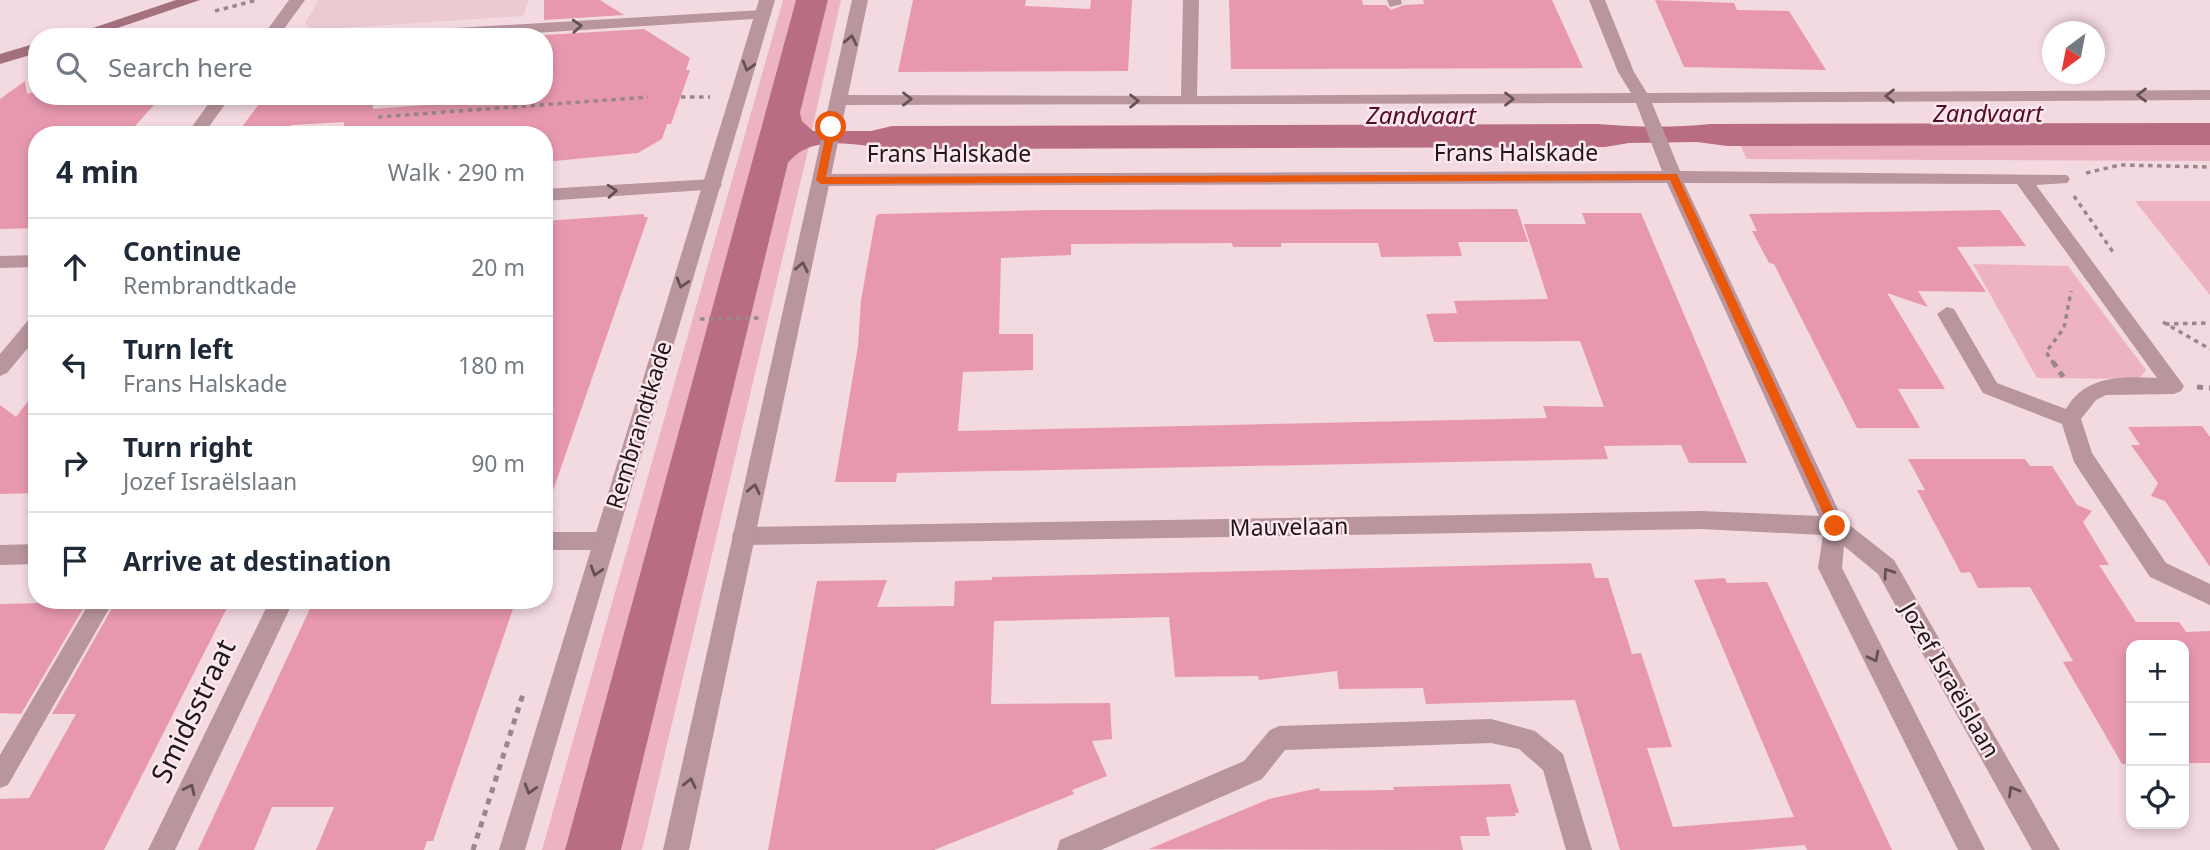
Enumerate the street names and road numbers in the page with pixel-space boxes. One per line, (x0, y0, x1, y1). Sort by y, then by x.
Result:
street label: Frans Halskade (1434, 136, 1598, 168)
street label: Frans Halskade (867, 137, 1031, 169)
street label: Rembrandtkade (597, 337, 679, 513)
street label: Mauvelaan (1229, 509, 1349, 543)
street label: Jozef Israëlslaan (1892, 594, 2008, 763)
street label: Smidsstraat (141, 632, 243, 789)

